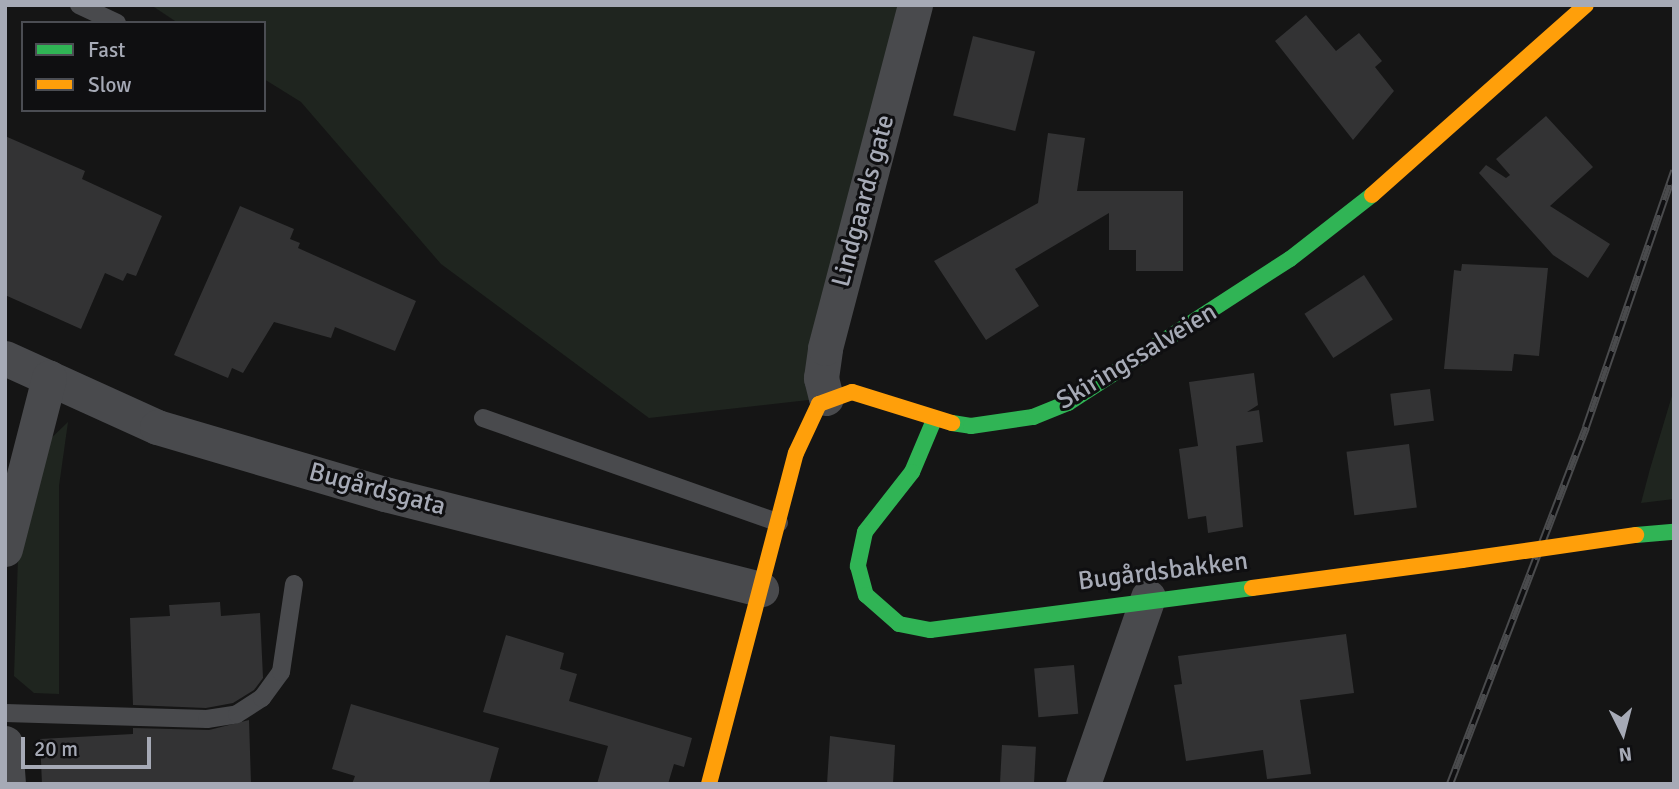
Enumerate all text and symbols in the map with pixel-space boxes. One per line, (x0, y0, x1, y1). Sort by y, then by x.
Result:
legend (21, 21, 266, 112)
text: Fast (88, 37, 125, 63)
text: Slow (88, 72, 132, 98)
street label: Lindgaards gate (826, 112, 902, 290)
street label: Skiringssalveien (1051, 297, 1223, 417)
street label: Bugårdsgata (305, 457, 449, 523)
street label: Bugårdsbakken (1076, 546, 1250, 598)
north arrow (1588, 698, 1658, 768)
scale bar (24, 722, 154, 766)
text: 20 m (34, 736, 78, 762)
text: N (1617, 741, 1633, 767)

